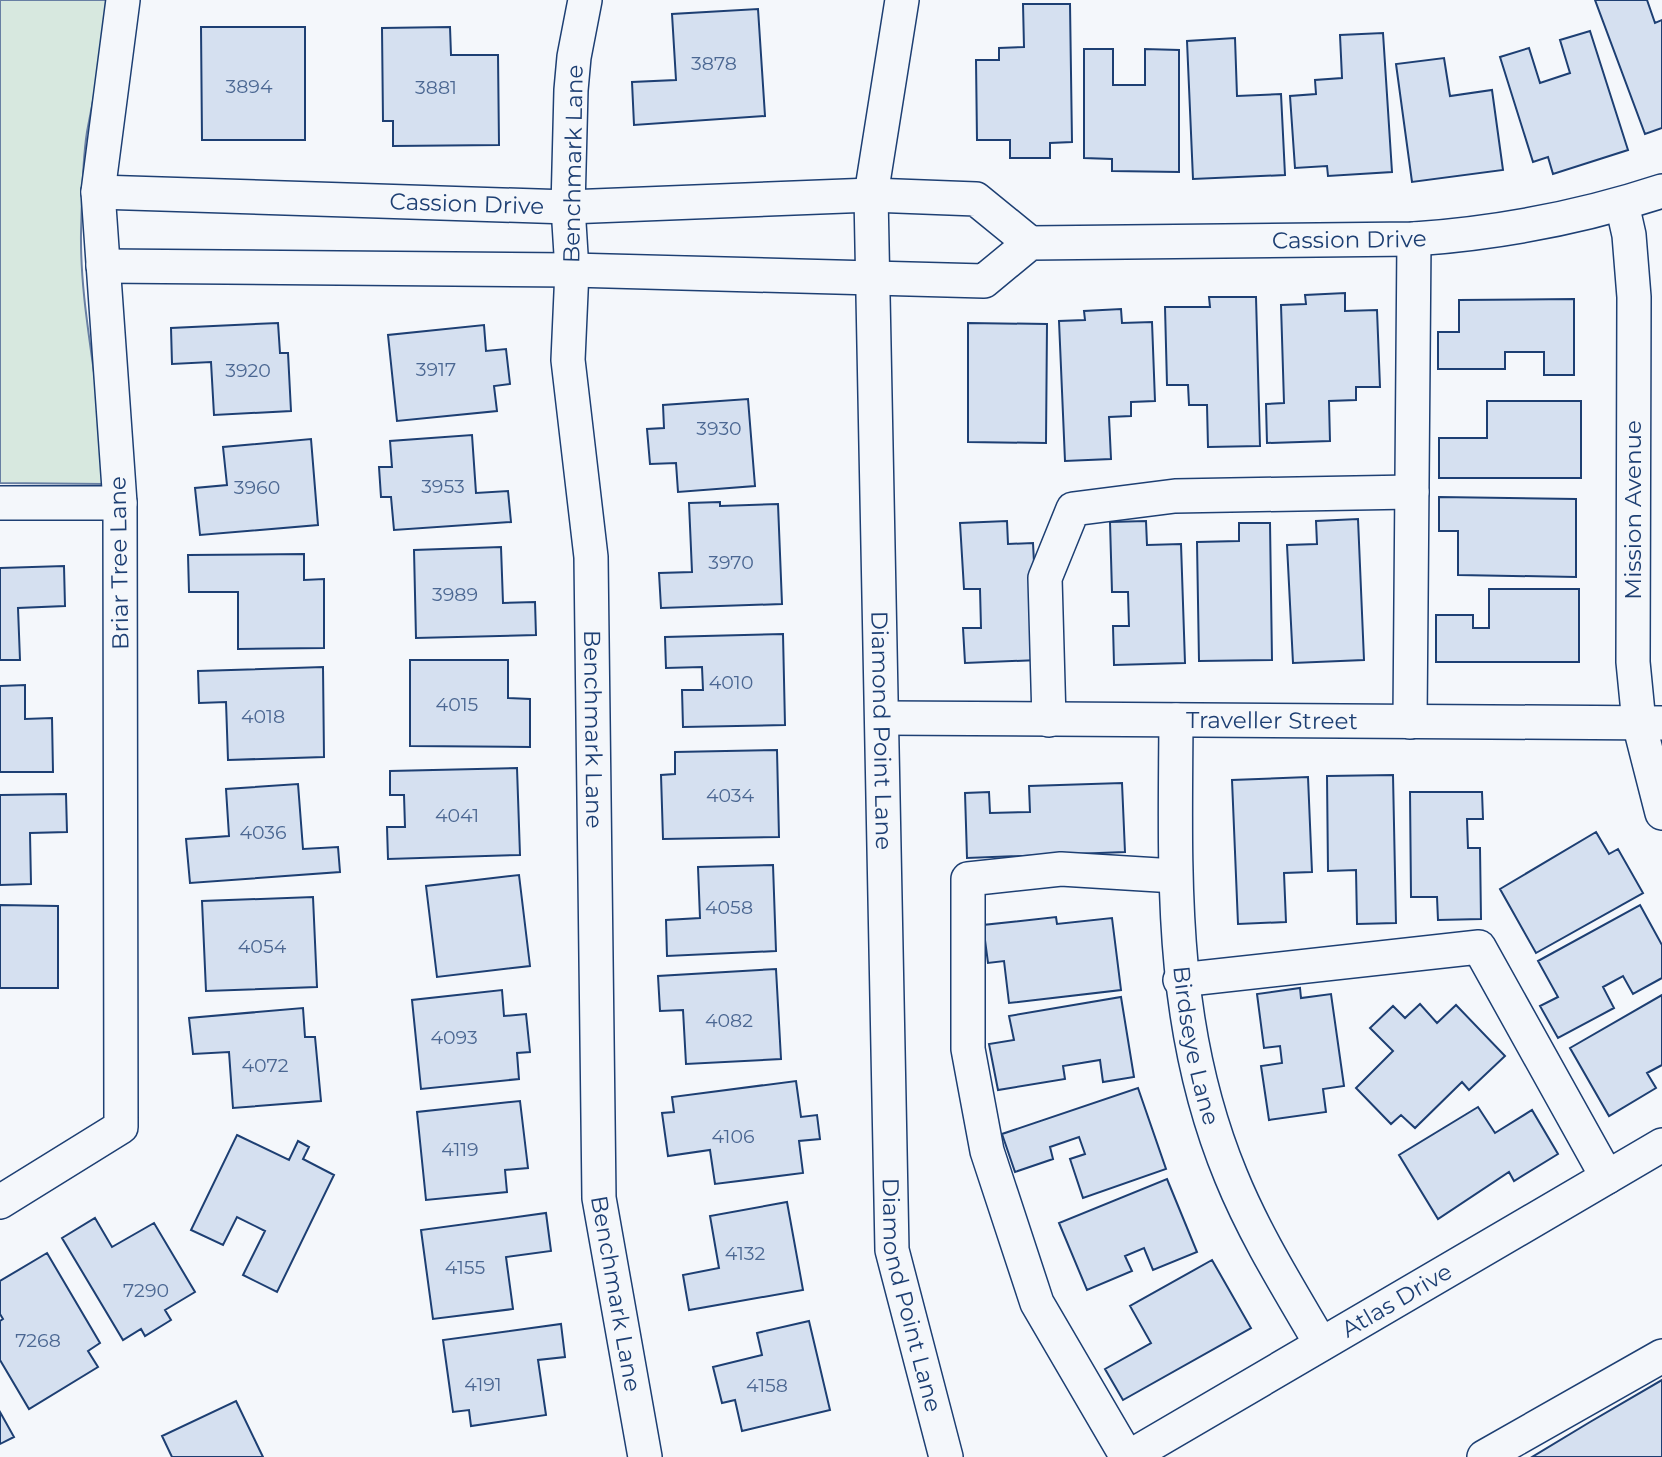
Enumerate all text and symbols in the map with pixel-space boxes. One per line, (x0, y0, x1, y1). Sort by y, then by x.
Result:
house number: 3878 (691, 52, 737, 75)
street label: Benchmark Lane (557, 65, 589, 263)
house number: 3894 (226, 75, 273, 98)
house number: 3881 (415, 76, 457, 99)
street label: Cassion Drive (389, 187, 545, 220)
street label: Cassion Drive (1272, 224, 1428, 254)
house number: 3917 (416, 358, 456, 381)
house number: 3920 (225, 359, 271, 382)
house number: 3930 (696, 417, 742, 440)
street label: Mission Avenue (1619, 420, 1647, 600)
house number: 3953 (421, 475, 465, 498)
street label: Briar Tree Lane (103, 476, 135, 650)
house number: 3960 (234, 476, 280, 499)
house number: 3970 (708, 551, 754, 574)
house number: 3989 (432, 583, 478, 606)
street label: Diamond Point Lane (865, 611, 898, 850)
street label: Benchmark Lane (578, 630, 608, 829)
house number: 4010 (709, 671, 753, 694)
house number: 4015 (436, 693, 479, 716)
house number: 4018 (241, 705, 285, 728)
street label: Traveller Street (1186, 706, 1358, 735)
house number: 4034 (706, 784, 755, 807)
house number: 4041 (435, 804, 479, 827)
house number: 4036 (239, 821, 287, 844)
house number: 4058 (705, 896, 753, 919)
house number: 4054 (238, 935, 287, 958)
street label: Birdseye Lane (1167, 965, 1226, 1128)
house number: 4082 (705, 1009, 753, 1032)
house number: 4093 (430, 1026, 478, 1049)
house number: 4072 (242, 1054, 289, 1077)
house number: 4106 (711, 1125, 755, 1148)
house number: 4119 (441, 1138, 479, 1161)
street label: Diamond Point Lane (877, 1177, 948, 1415)
street label: Benchmark Lane (585, 1193, 647, 1394)
house number: 4132 (725, 1242, 765, 1265)
house number: 4155 (445, 1256, 485, 1279)
street label: Atlas Drive (1336, 1257, 1457, 1344)
house number: 7290 (123, 1279, 169, 1302)
house number: 7268 (15, 1329, 61, 1352)
house number: 4191 (464, 1373, 502, 1396)
house number: 4158 (746, 1374, 788, 1397)

